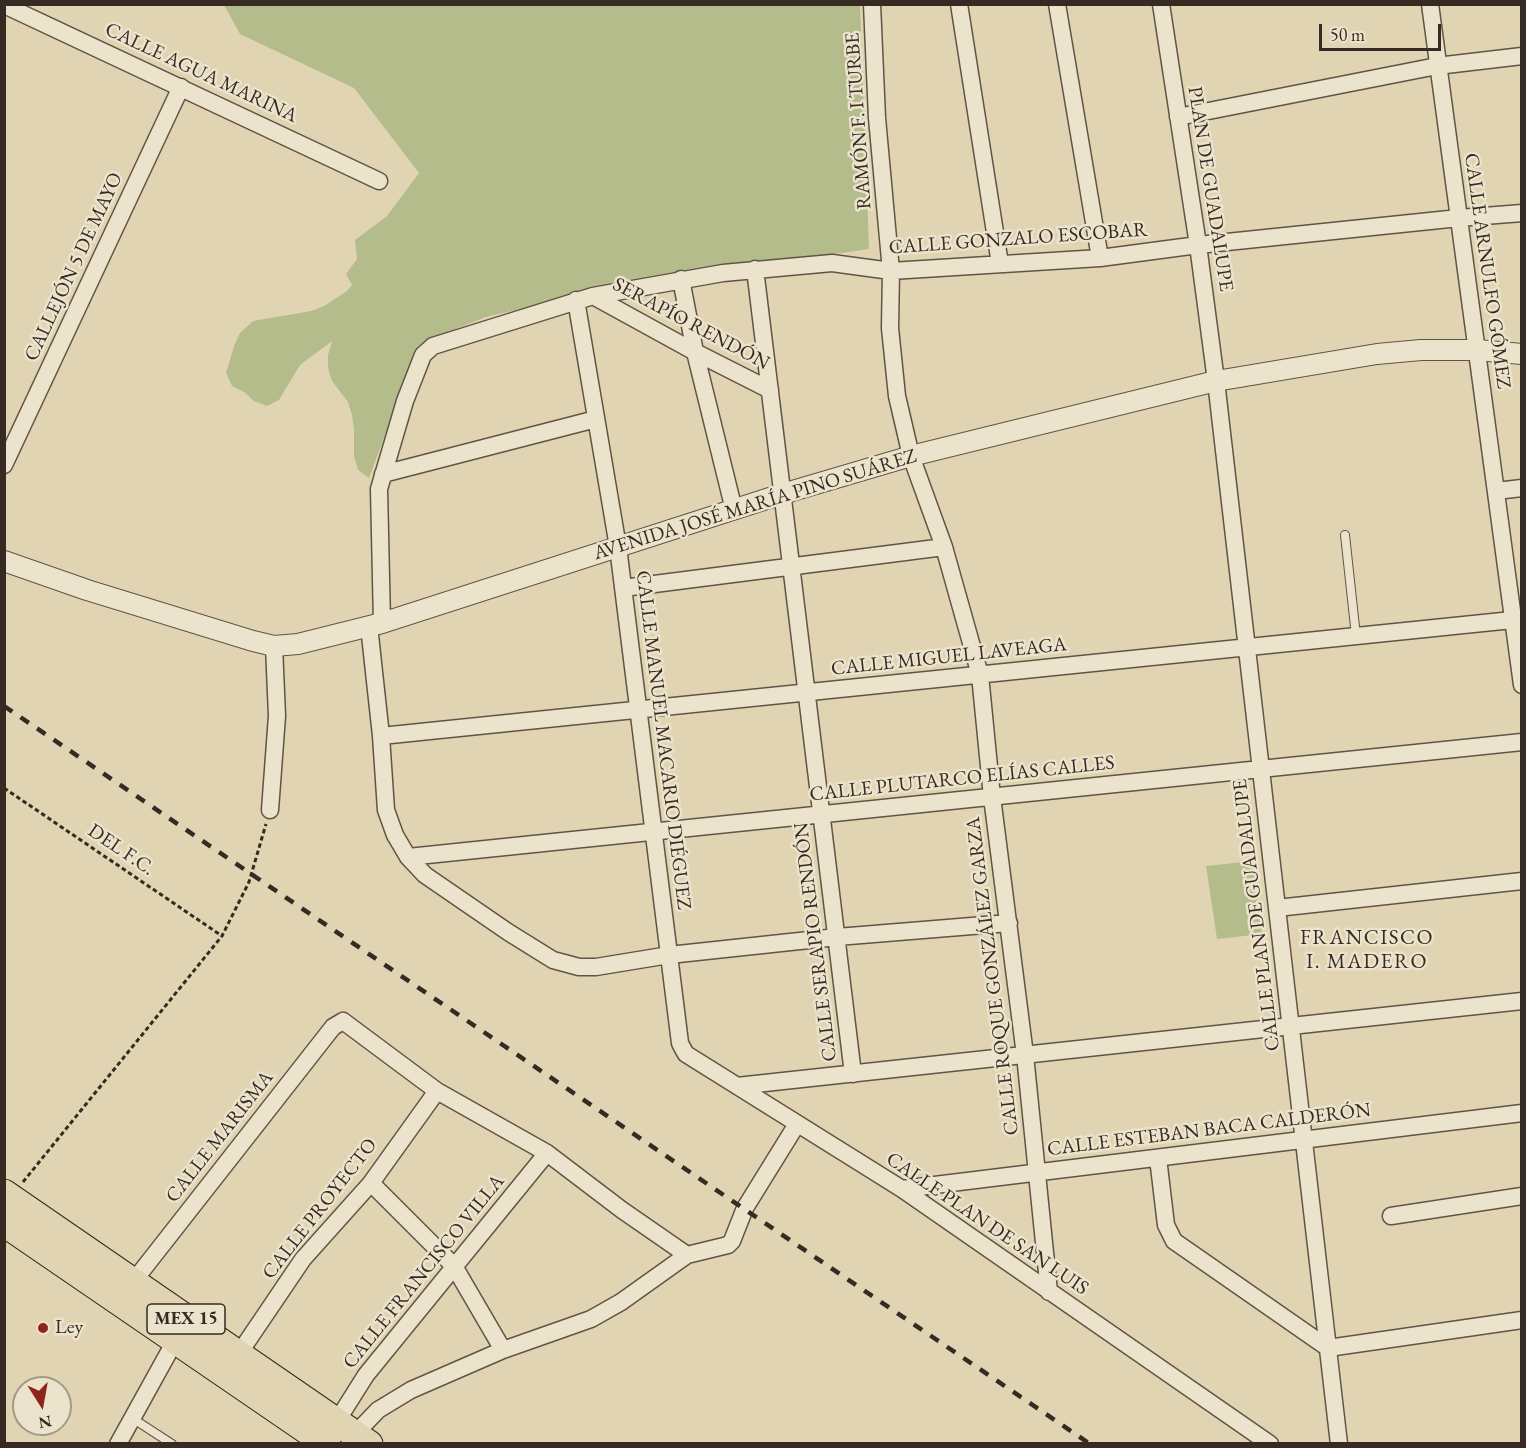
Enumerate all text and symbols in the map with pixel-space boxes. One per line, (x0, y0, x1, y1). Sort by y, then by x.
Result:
scale bar (1322, 12, 1444, 50)
street label: CALLE AGUA MARINA (101, 18, 301, 128)
text: 50 m (1330, 23, 1365, 46)
street label: RAMÓN F. I TURBE (841, 32, 877, 210)
street label: PLAN DE GUADALUPE (1182, 85, 1238, 293)
street label: CALLE ARNULFO GÓMEZ (1459, 152, 1515, 390)
street label: CALLEJÓN 5 DE MAYO (20, 169, 128, 365)
street label: CALLE GONZALO ESCOBAR (888, 218, 1148, 260)
street label: SERAPÍO RENDÓN (608, 273, 774, 375)
street label: AVENIDA JOSÉ MARÍA PINO SUÁREZ (591, 444, 919, 566)
street label: CALLE MANUEL MACARIO DIÉGUEZ (630, 569, 696, 911)
street label: CALLE MIGUEL LAVEAGA (830, 633, 1068, 681)
street label: CALLE PLUTARCO ELÍAS CALLES (808, 751, 1116, 807)
street label: CALLE PLAN DE GUADALUPE (1228, 778, 1286, 1052)
street label: CALLE ROQUE GONZÁLEZ GARZA (962, 815, 1024, 1137)
street label: DEL F.C. (83, 819, 159, 881)
street label: CALLE SERAPIO RENDÓN (789, 821, 843, 1063)
district label: FRANCISCO I. MADERO (1300, 925, 1434, 975)
street label: CALLE MARISMA (161, 1066, 279, 1208)
street label: CALLE ESTEBAN BACA CALDERÓN (1046, 1098, 1372, 1162)
street label: CALLE PROYECTO (258, 1134, 382, 1284)
street label: CALLE PLAN DE SAN LUIS (881, 1147, 1093, 1301)
street label: CALLE FRANCISCO VILLA (338, 1170, 510, 1374)
road number: MEX 15 (147, 1304, 225, 1334)
place label: Ley (55, 1316, 83, 1340)
marker: Ley (36, 1321, 50, 1335)
north arrow (12, 1376, 72, 1436)
text: N (37, 1411, 54, 1434)

